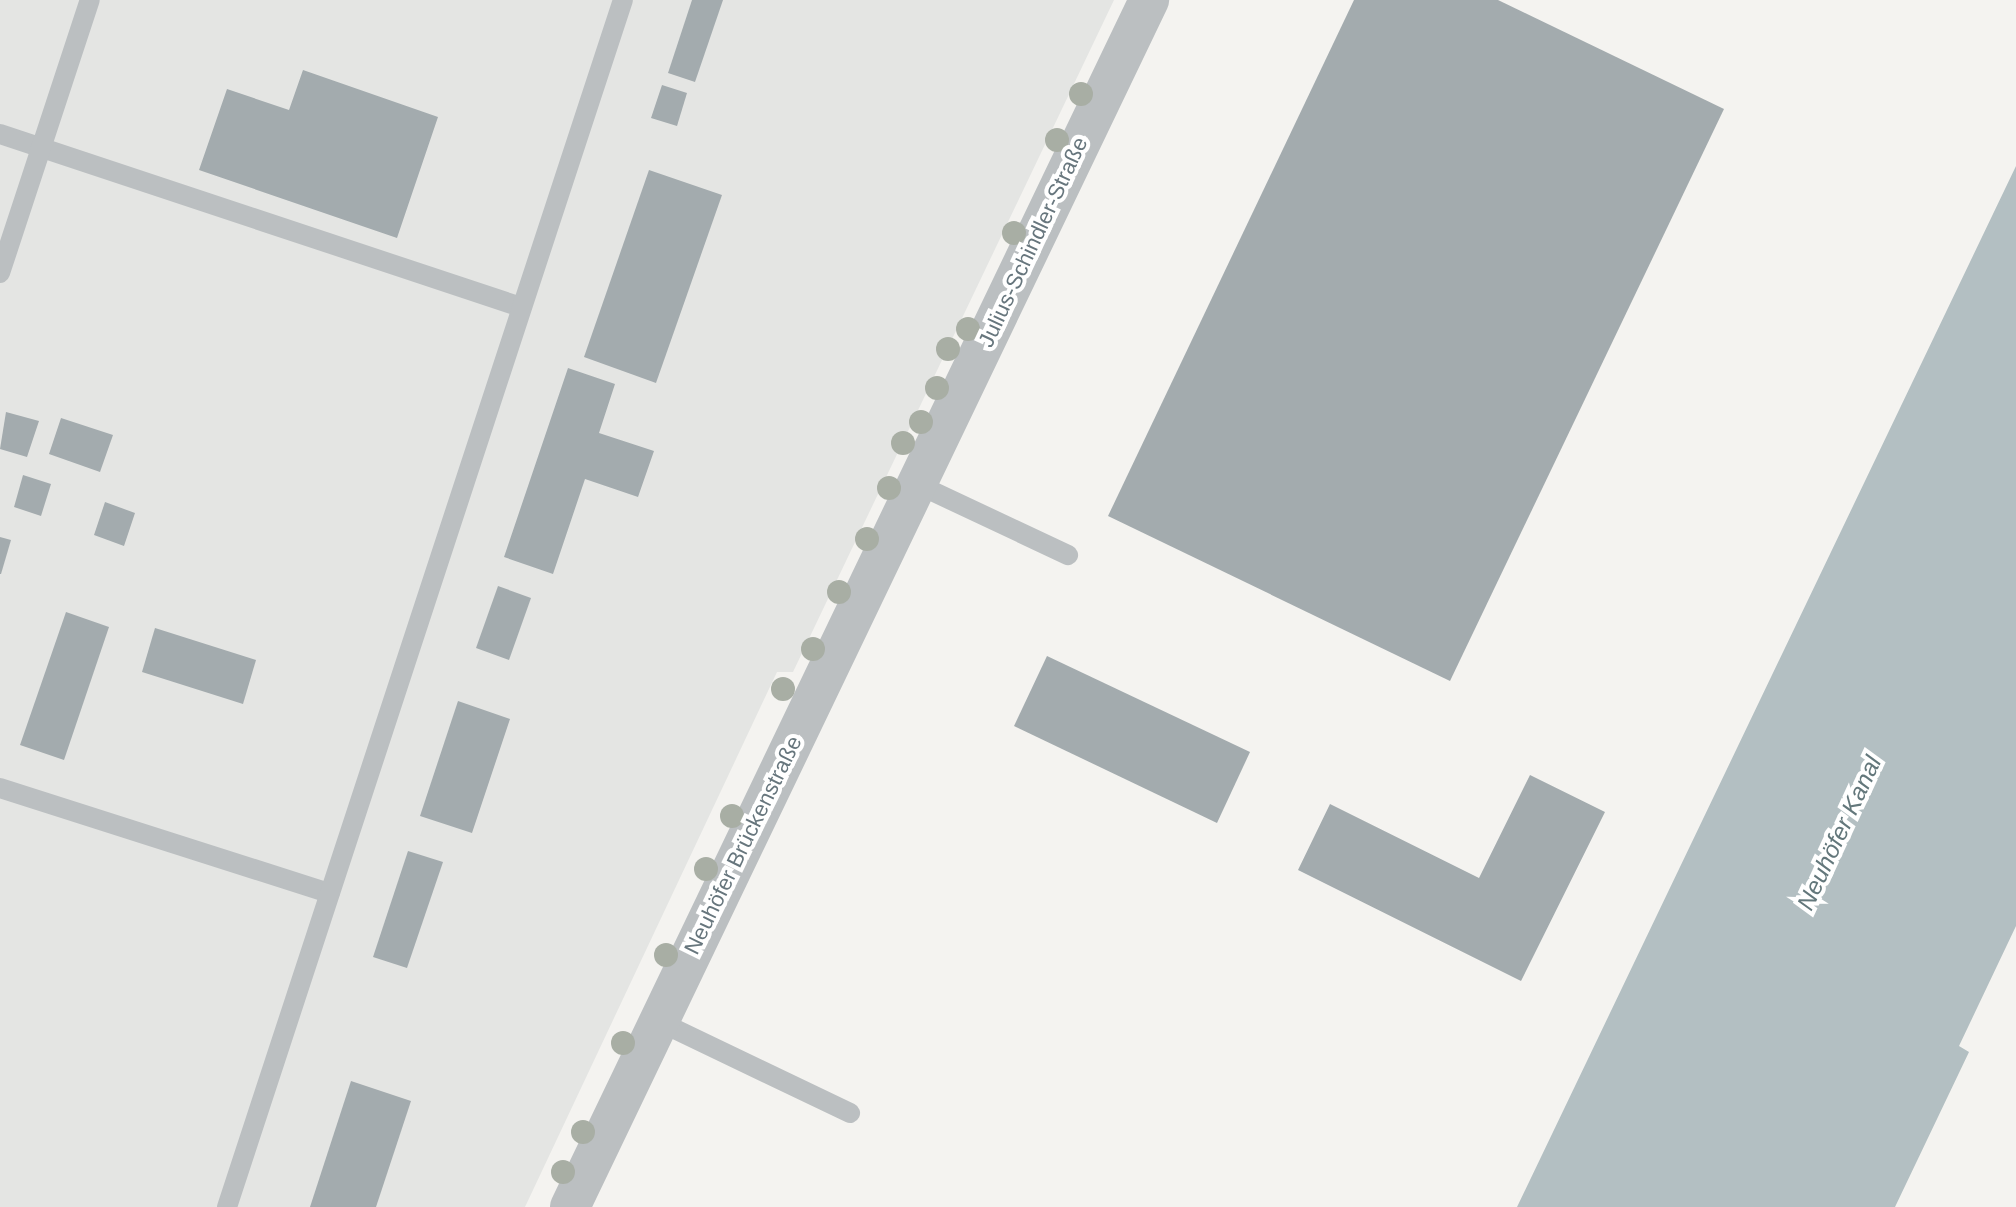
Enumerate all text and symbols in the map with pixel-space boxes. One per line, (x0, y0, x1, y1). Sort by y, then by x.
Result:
street label: Julius-Schindler-Straße (973, 133, 1093, 351)
street label: Neuhöfer Brückenstraße (679, 732, 807, 958)
water label: Neuhöfer Kanal (1791, 751, 1887, 915)

